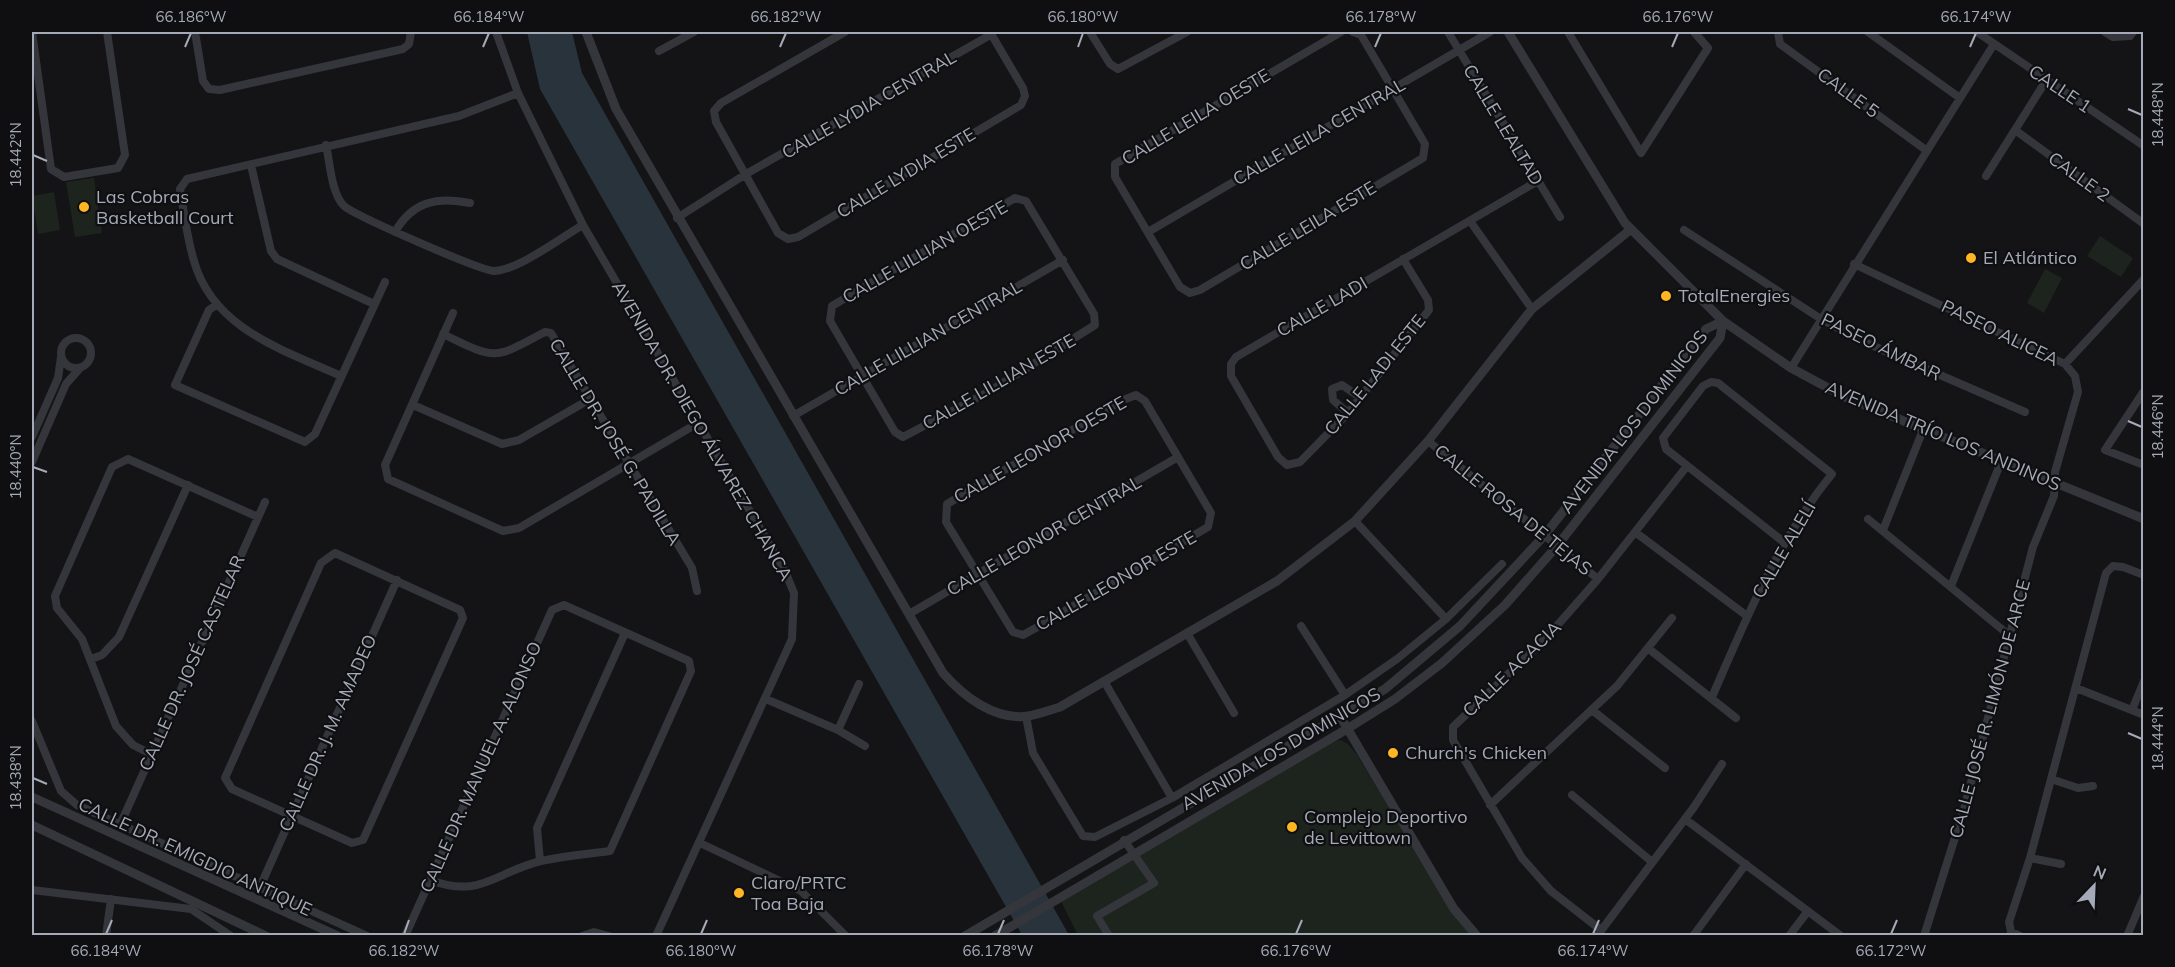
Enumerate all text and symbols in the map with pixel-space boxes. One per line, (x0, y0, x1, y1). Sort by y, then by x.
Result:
text: 66.186°W (156, 7, 227, 26)
text: 66.184°W (454, 7, 525, 26)
text: 66.182°W (751, 7, 822, 26)
text: 66.180°W (1048, 7, 1119, 26)
text: 66.178°W (1346, 7, 1417, 26)
text: 66.176°W (1643, 7, 1714, 26)
text: 66.174°W (1941, 7, 2012, 26)
street label: CALLE LYDIA CENTRAL (777, 45, 960, 164)
street label: CALLE 1 (2024, 59, 2096, 118)
street label: CALLE LEALTAD (1458, 60, 1549, 189)
street label: CALLE 5 (1813, 62, 1884, 123)
street label: CALLE LEILA OESTE (1117, 63, 1274, 170)
street label: CALLE LEILA CENTRAL (1229, 73, 1409, 190)
text: 18.448°N (2148, 82, 2167, 148)
text: 18.442°N (6, 122, 25, 188)
street label: CALLE LYDIA ESTE (832, 122, 979, 223)
street label: CALLE 2 (2044, 146, 2115, 207)
street label: CALLE LEILA ESTE (1235, 176, 1380, 275)
place label: Las Cobras Basketball Court (96, 185, 234, 229)
street label: CALLE LILLIAN OESTE (838, 195, 1011, 308)
marker: Las Cobras Basketball Court (77, 200, 91, 214)
place label: El Atlántico (1983, 246, 2077, 269)
marker: El Atlántico (1964, 251, 1978, 265)
street label: CALLE LADI (1272, 271, 1371, 342)
street label: CALLE LILLIAN CENTRAL (830, 274, 1026, 401)
street label: AVENIDA DR. DIEGO ÁLVAREZ CHANCA (607, 277, 798, 585)
place label: TotalEnergies (1678, 284, 1790, 307)
marker: TotalEnergies (1659, 289, 1673, 303)
street label: PASEO ALICEA (1938, 294, 2063, 371)
street label: PASEO ÁMBAR (1818, 308, 1945, 385)
street label: CALLE LADI ESTE (1319, 310, 1430, 440)
street label: AVENIDA LOS DOMINICOS (1555, 325, 1712, 518)
street label: CALLE LILLIAN ESTE (918, 328, 1079, 435)
street label: CALLE DR. JOSÉ G. PADILLA (544, 334, 686, 549)
street label: AVENIDA TRÍO LOS ANDINOS (1822, 375, 2064, 496)
street label: CALLE LEONOR OESTE (949, 391, 1130, 508)
text: 18.446°N (2148, 394, 2167, 460)
text: 18.440°N (6, 434, 25, 500)
street label: CALLE ROSA DE TEJAS (1430, 439, 1597, 580)
street label: CALLE LEONOR CENTRAL (942, 470, 1146, 601)
street label: CALLE ALELÍ (1747, 496, 1821, 602)
street label: CALLE LEONOR ESTE (1031, 525, 1200, 636)
street label: CALLE DR. JOSÉ CASTELAR (133, 551, 250, 774)
street label: CALLE JOSÉ R. LIMÓN DE ARCE (1944, 577, 2035, 841)
street label: CALLE ACACIA (1458, 616, 1566, 721)
street label: CALLE DR. J. M. AMADEO (274, 631, 381, 835)
street label: CALLE DR. MANUEL A. ALONSO (415, 638, 546, 896)
street label: AVENIDA LOS DOMINICOS (1177, 682, 1384, 815)
text: 18.444°N (2148, 706, 2167, 772)
place label: Church's Chicken (1405, 741, 1547, 764)
text: 18.438°N (6, 745, 25, 811)
marker: Church's Chicken (1386, 746, 1400, 760)
street label: CALLE DR. EMIGDIO ANTIQUE (75, 792, 316, 921)
place label: Complejo Deportivo de Levittown (1304, 805, 1468, 849)
marker: Complejo Deportivo de Levittown (1285, 820, 1299, 834)
north arrow (2064, 856, 2124, 916)
text: N (2090, 861, 2109, 884)
place label: Claro/PRTC Toa Baja (751, 871, 846, 915)
marker: Claro/PRTC Toa Baja (732, 886, 746, 900)
text: 66.184°W (71, 941, 142, 960)
text: 66.182°W (369, 941, 440, 960)
text: 66.180°W (666, 941, 737, 960)
text: 66.178°W (963, 941, 1034, 960)
text: 66.176°W (1261, 941, 1332, 960)
text: 66.174°W (1558, 941, 1629, 960)
text: 66.172°W (1856, 941, 1927, 960)

